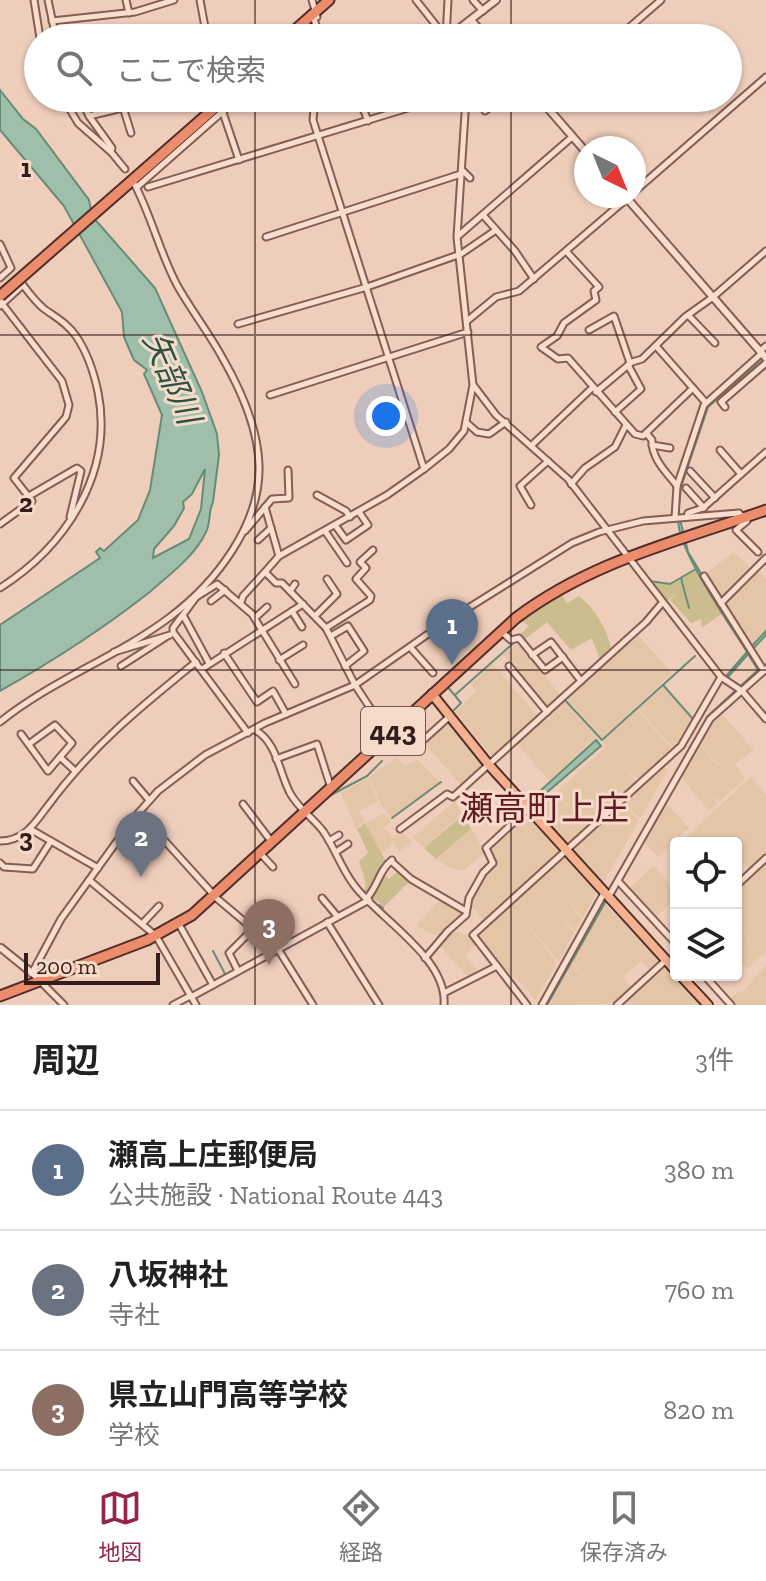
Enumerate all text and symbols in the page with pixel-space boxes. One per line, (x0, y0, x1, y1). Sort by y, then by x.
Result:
search box (24, 24, 742, 112)
icon: search (52, 46, 96, 90)
text: ここで検索 (116, 53, 266, 89)
north arrow (574, 136, 646, 208)
text: 1 (21, 152, 32, 184)
water label: 矢部川 (136, 326, 209, 432)
your location (366, 396, 406, 436)
text: 2 (19, 487, 33, 519)
pin: 1 (426, 599, 478, 665)
road number: 443 (361, 707, 425, 755)
district label: 瀬高町上庄 (459, 788, 629, 829)
pin: 2 (115, 811, 167, 877)
text: 3 (19, 822, 33, 854)
map controls (670, 837, 742, 981)
button: locate (670, 837, 742, 909)
pin: 3 (243, 899, 295, 965)
button: layers (670, 909, 742, 981)
scale bar (24, 949, 160, 985)
text: 200 m (36, 953, 97, 980)
text: 周辺 (32, 1040, 100, 1081)
text: 3件 (695, 1044, 734, 1076)
text: 瀬高上庄郵便局 (108, 1137, 318, 1173)
text: 1 (53, 1154, 63, 1186)
text: 380 m (664, 1154, 734, 1186)
text: 公共施設 · National Route 443 (108, 1179, 443, 1211)
text: 八坂神社 (108, 1257, 228, 1293)
text: 2 (51, 1274, 65, 1306)
text: 760 m (665, 1274, 734, 1306)
text: 寺社 (108, 1299, 160, 1331)
text: 県立山門高等学校 (108, 1377, 348, 1413)
text: 3 (51, 1394, 65, 1426)
text: 820 m (663, 1394, 734, 1426)
text: 学校 (108, 1419, 160, 1451)
tab: 地図 (98, 1486, 142, 1566)
tab: 経路 (339, 1486, 383, 1566)
tab: 保存済み (580, 1486, 668, 1566)

